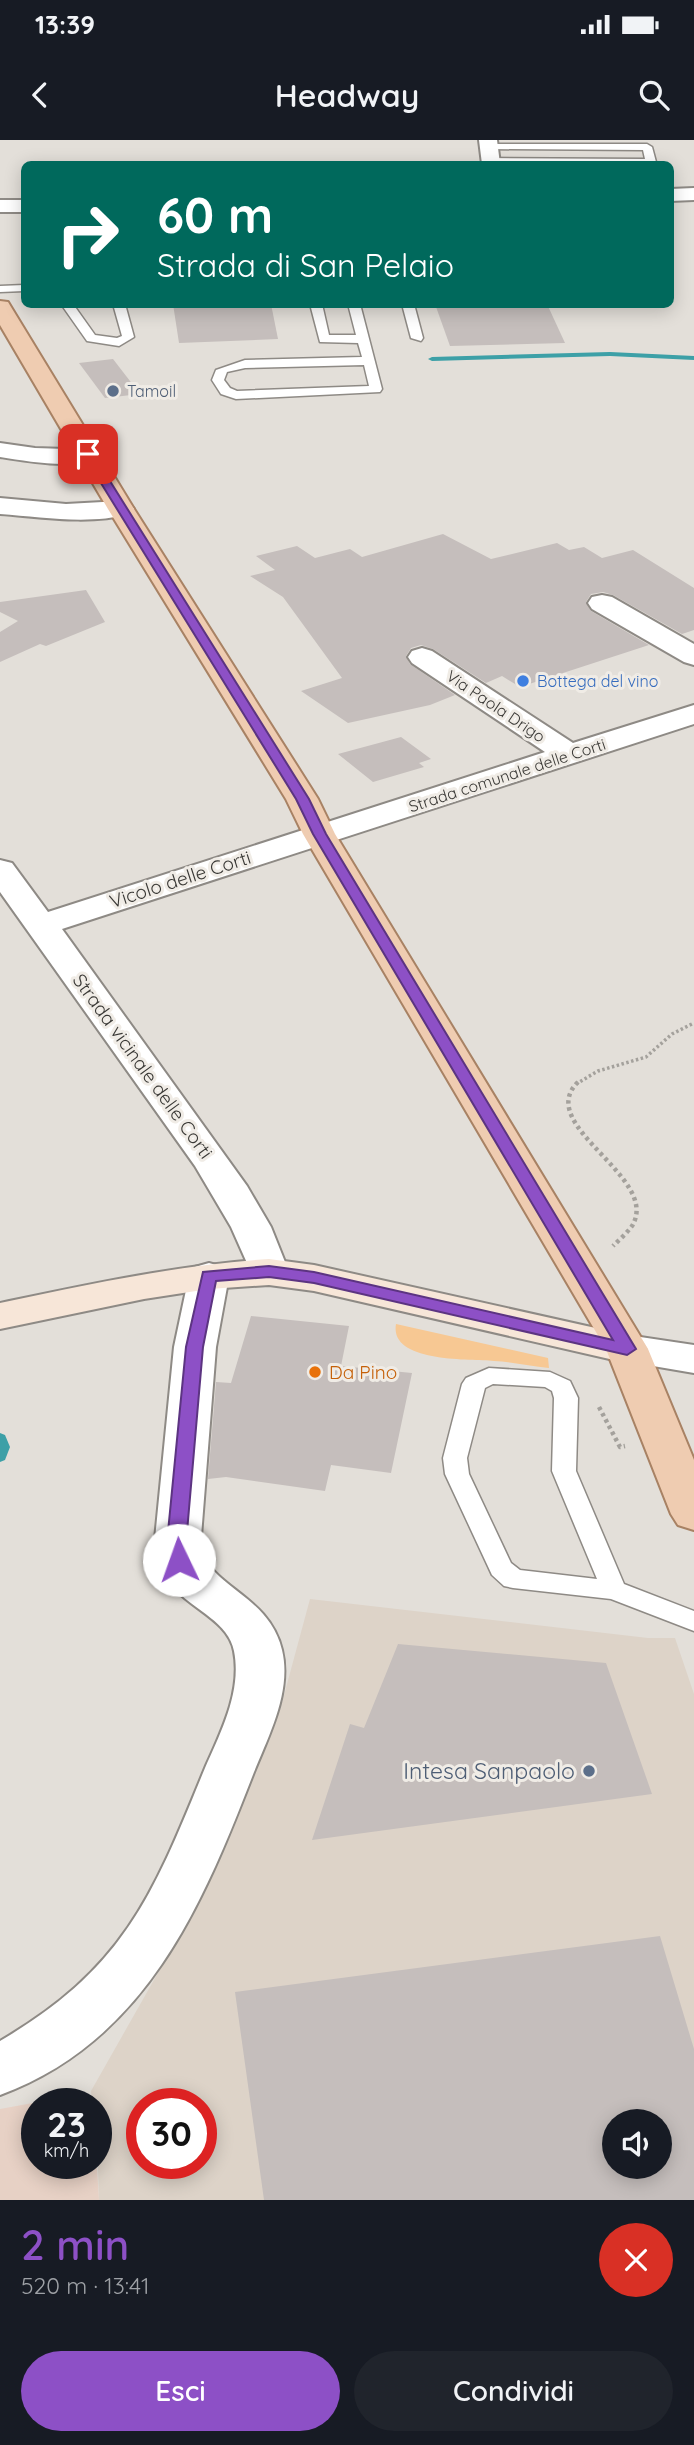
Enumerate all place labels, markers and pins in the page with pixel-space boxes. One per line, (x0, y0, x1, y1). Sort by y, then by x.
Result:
place label: Tamoil (127, 381, 176, 401)
marker: Tamoil (105, 383, 121, 399)
pin (58, 424, 118, 484)
place label: Bottega del vino (537, 671, 658, 691)
marker: Bottega del vino (515, 673, 531, 689)
place label: Da Pino (329, 1360, 397, 1384)
marker: Da Pino (307, 1364, 323, 1380)
place label: Intesa Sanpaolo (403, 1756, 575, 1785)
marker: Intesa Sanpaolo (581, 1763, 597, 1779)

